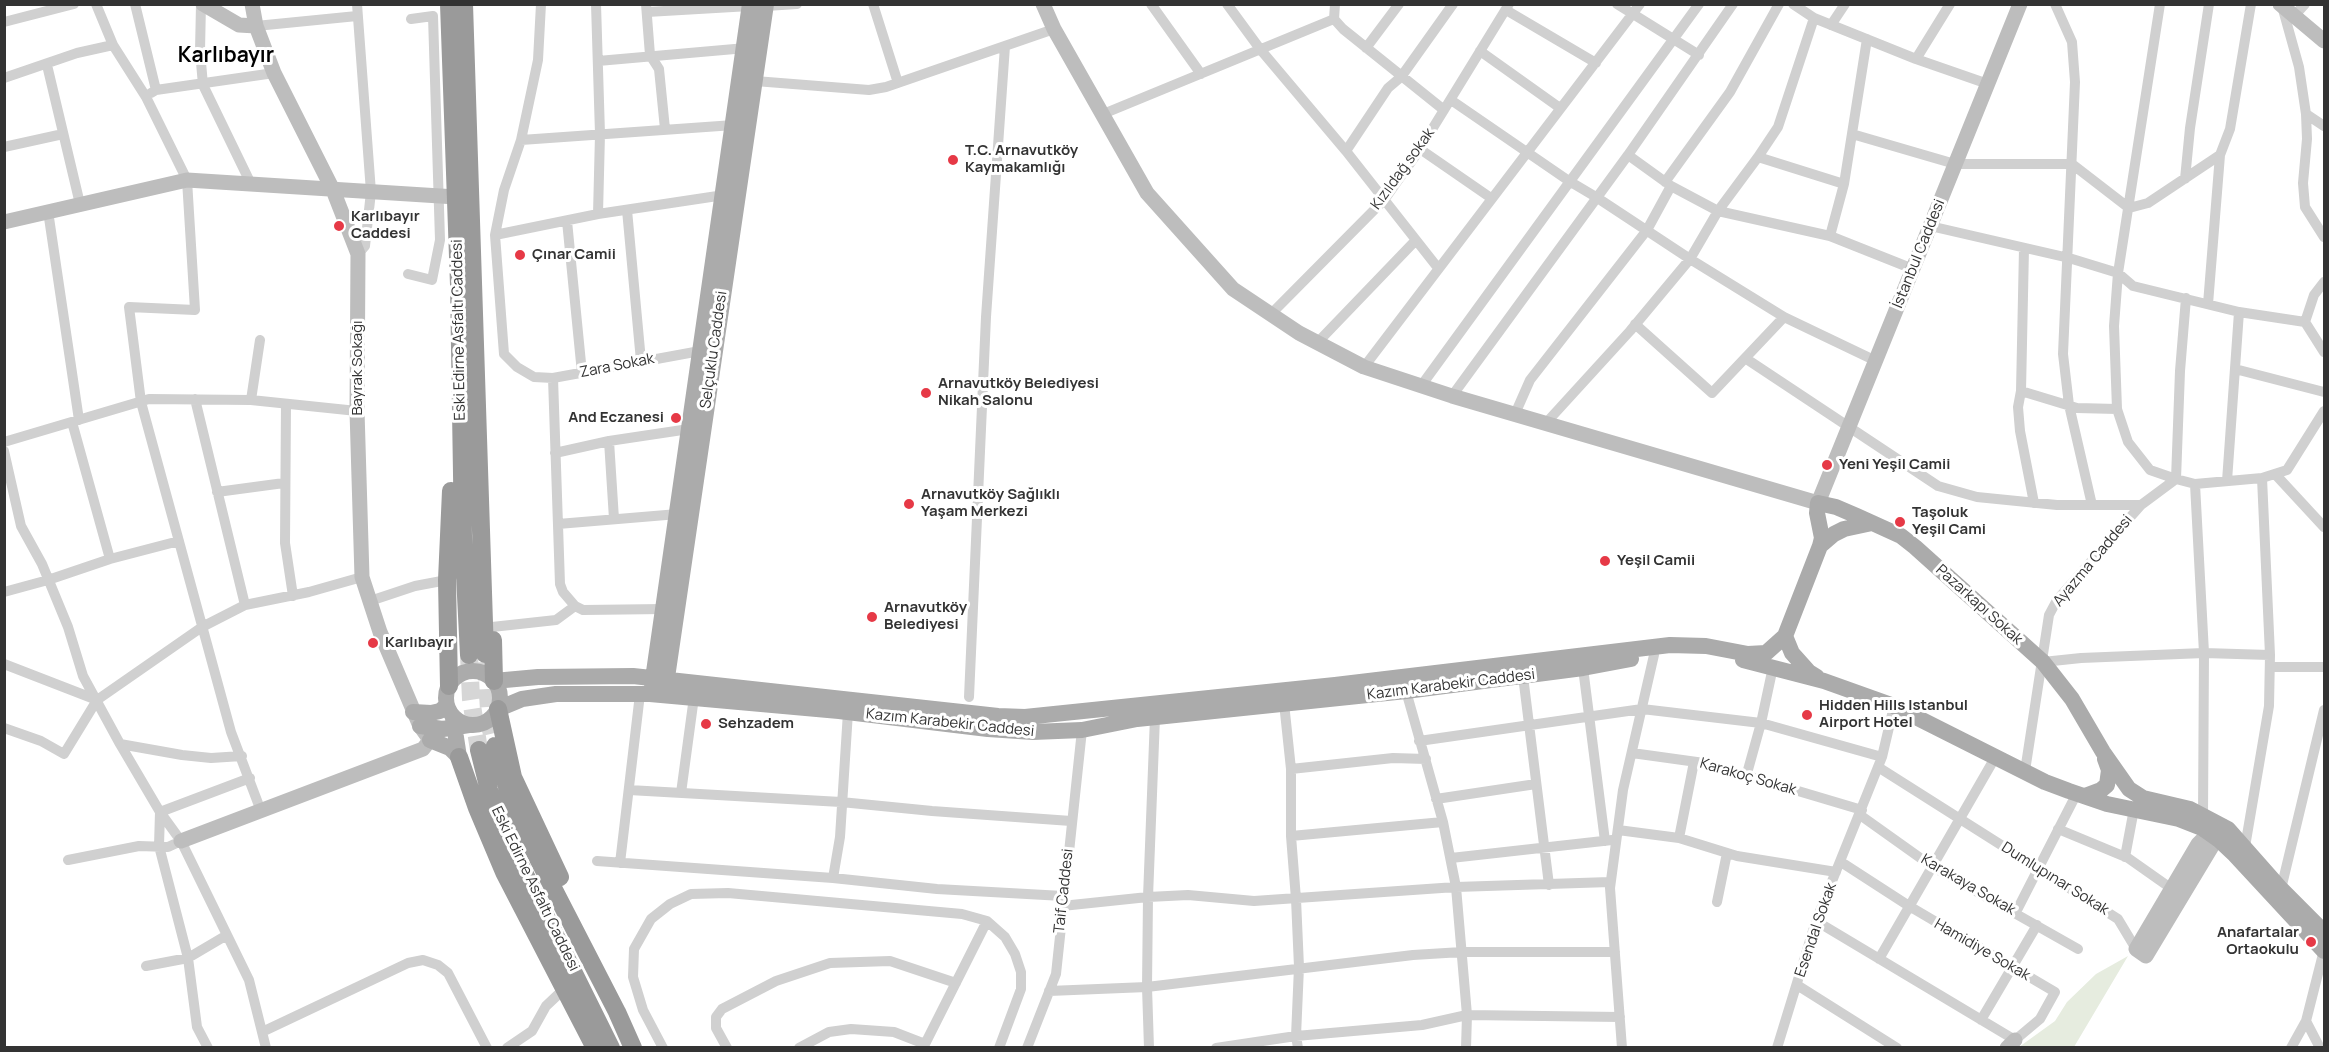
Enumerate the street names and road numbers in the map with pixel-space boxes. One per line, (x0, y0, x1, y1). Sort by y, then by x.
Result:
street label: Kızıldağ sokak (1367, 125, 1439, 213)
street label: İstanbul Caddesi (1889, 197, 1949, 311)
street label: Eski Edirne Asfaltı Caddesi (448, 239, 470, 421)
street label: Selçuklu Caddesi (697, 290, 731, 410)
street label: Bayrak Sokağı (349, 320, 367, 416)
street label: Zara Sokak (578, 350, 656, 382)
street label: Ayazma Caddesi (2050, 512, 2136, 610)
street label: Pazarkapı Sokak (1932, 561, 2026, 649)
street label: Kazım Karabekir Caddesi (1366, 666, 1536, 704)
street label: Kazım Karabekir Caddesi (865, 705, 1035, 741)
street label: Karakoç Sokak (1698, 755, 1798, 799)
street label: Eski Edirne Asfaltı Caddesi (487, 804, 583, 974)
street label: Dumlupınar Sokak (1998, 839, 2112, 919)
street label: Taif Caddesi (1051, 848, 1077, 934)
street label: Karakaya Sokak (1917, 851, 2019, 919)
street label: Esendal Sokak (1791, 880, 1841, 980)
street label: Hamidiye Sokak (1931, 915, 2033, 985)

